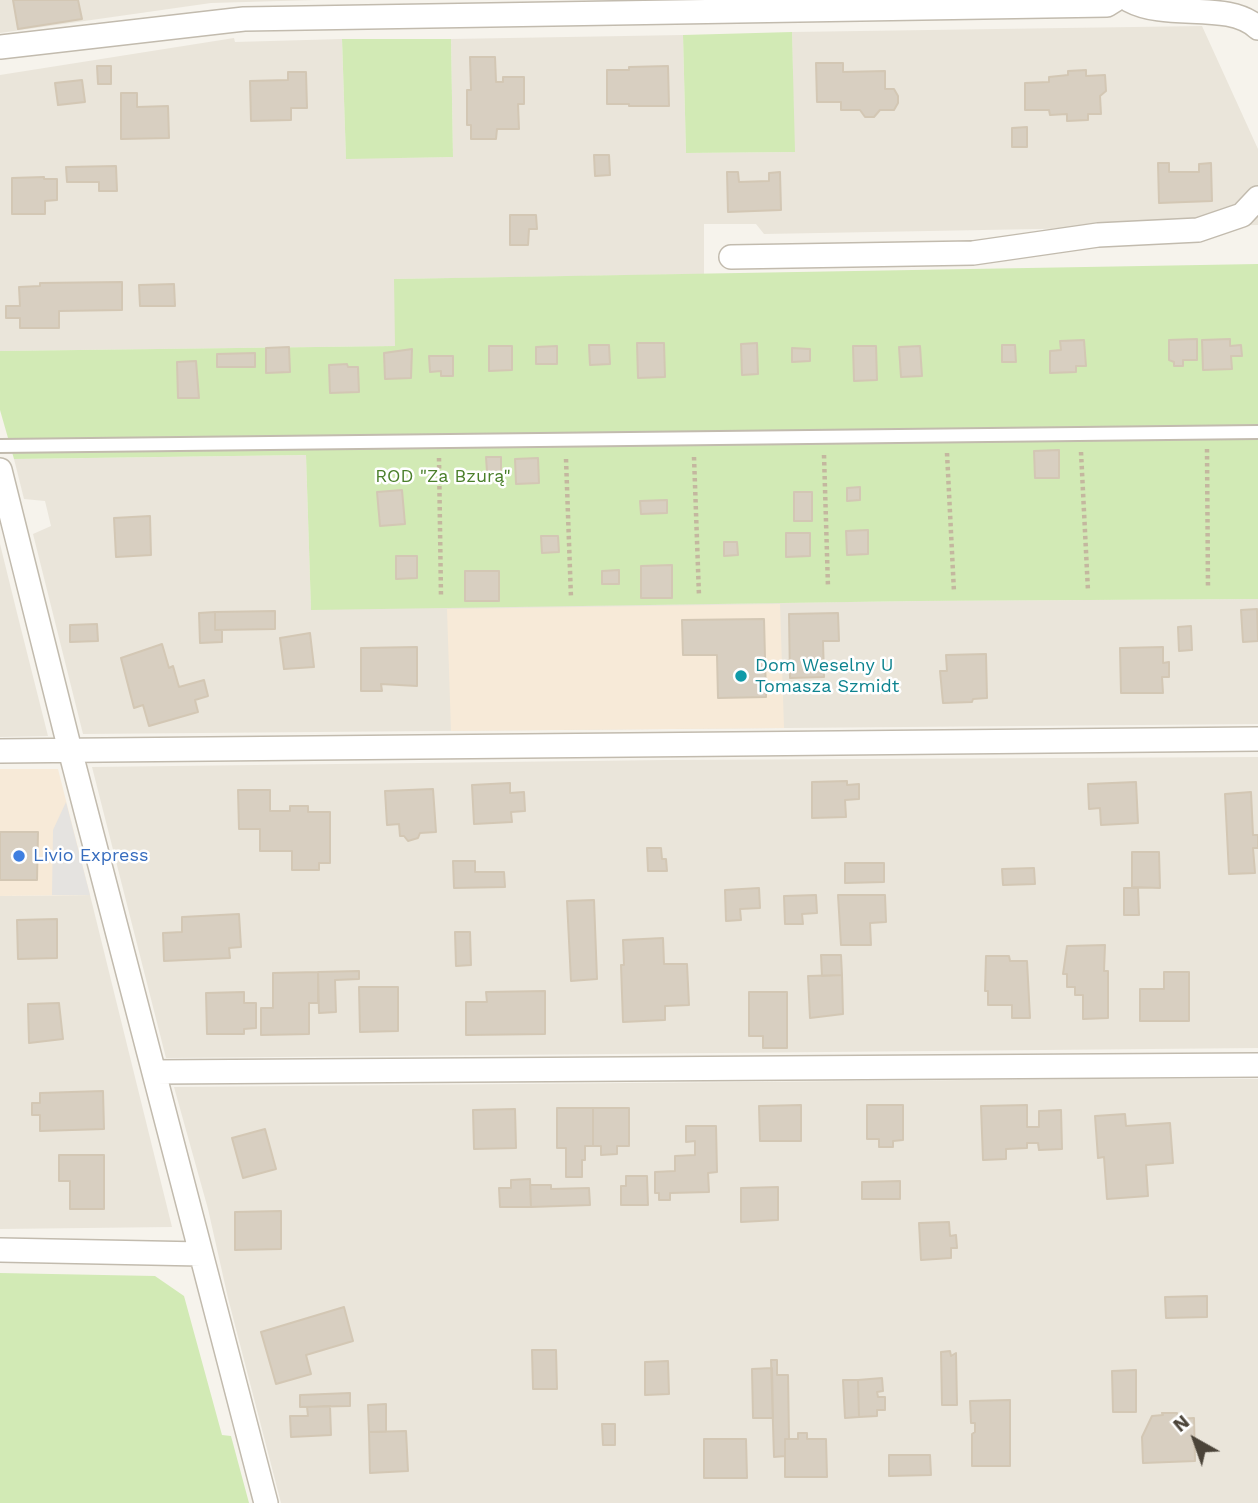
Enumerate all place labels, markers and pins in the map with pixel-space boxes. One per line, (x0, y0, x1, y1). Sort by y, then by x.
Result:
place label: Dom Weselny U Tomasza Szmidt (755, 655, 899, 698)
marker: Dom Weselny U Tomasza Szmidt (733, 668, 749, 684)
place label: Livio Express (33, 845, 148, 867)
marker: Livio Express (11, 848, 27, 864)

